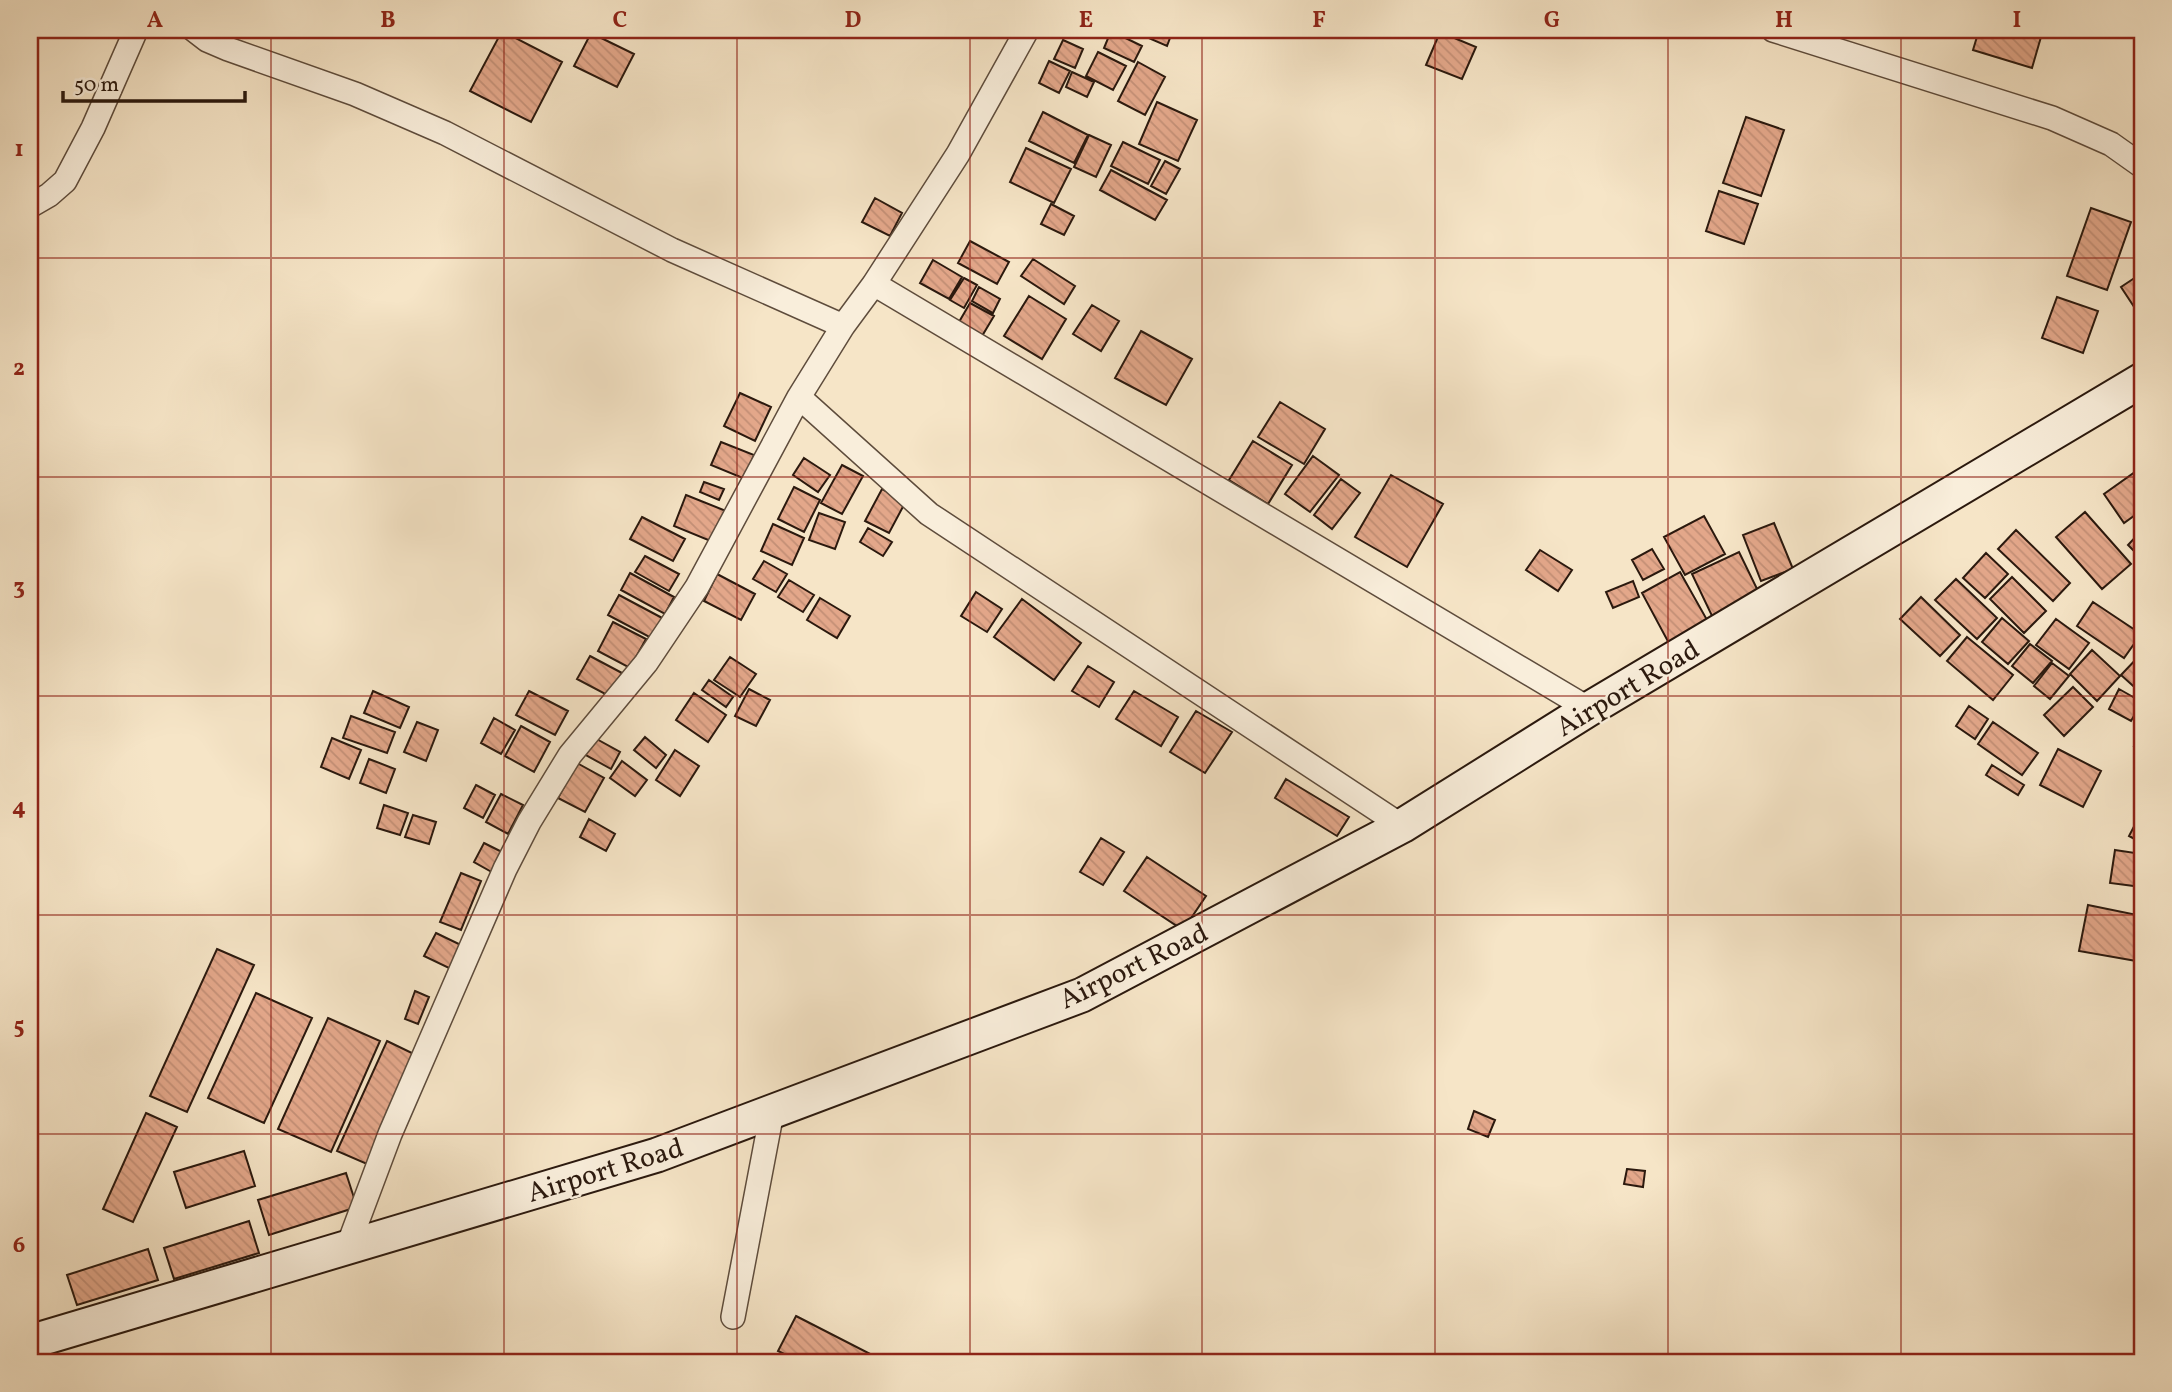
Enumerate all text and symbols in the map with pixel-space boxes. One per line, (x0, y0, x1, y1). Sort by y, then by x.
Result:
text: A (147, 5, 163, 37)
text: B (380, 5, 396, 37)
text: C (613, 5, 627, 37)
text: D (845, 5, 862, 37)
text: E (1079, 5, 1093, 37)
text: F (1312, 5, 1326, 37)
text: G (1544, 5, 1560, 37)
text: H (1775, 5, 1793, 37)
text: I (2013, 5, 2021, 37)
scale bar (63, 60, 245, 104)
text: 50 m (74, 71, 119, 100)
text: 1 (14, 134, 24, 166)
text: 2 (13, 353, 25, 385)
text: 3 (13, 572, 25, 604)
street label: Airport Road (1549, 631, 1707, 747)
text: 4 (12, 792, 26, 824)
street label: Airport Road (1053, 914, 1215, 1020)
text: 5 (13, 1011, 25, 1043)
street label: Airport Road (523, 1129, 689, 1214)
text: 6 (13, 1230, 25, 1262)

